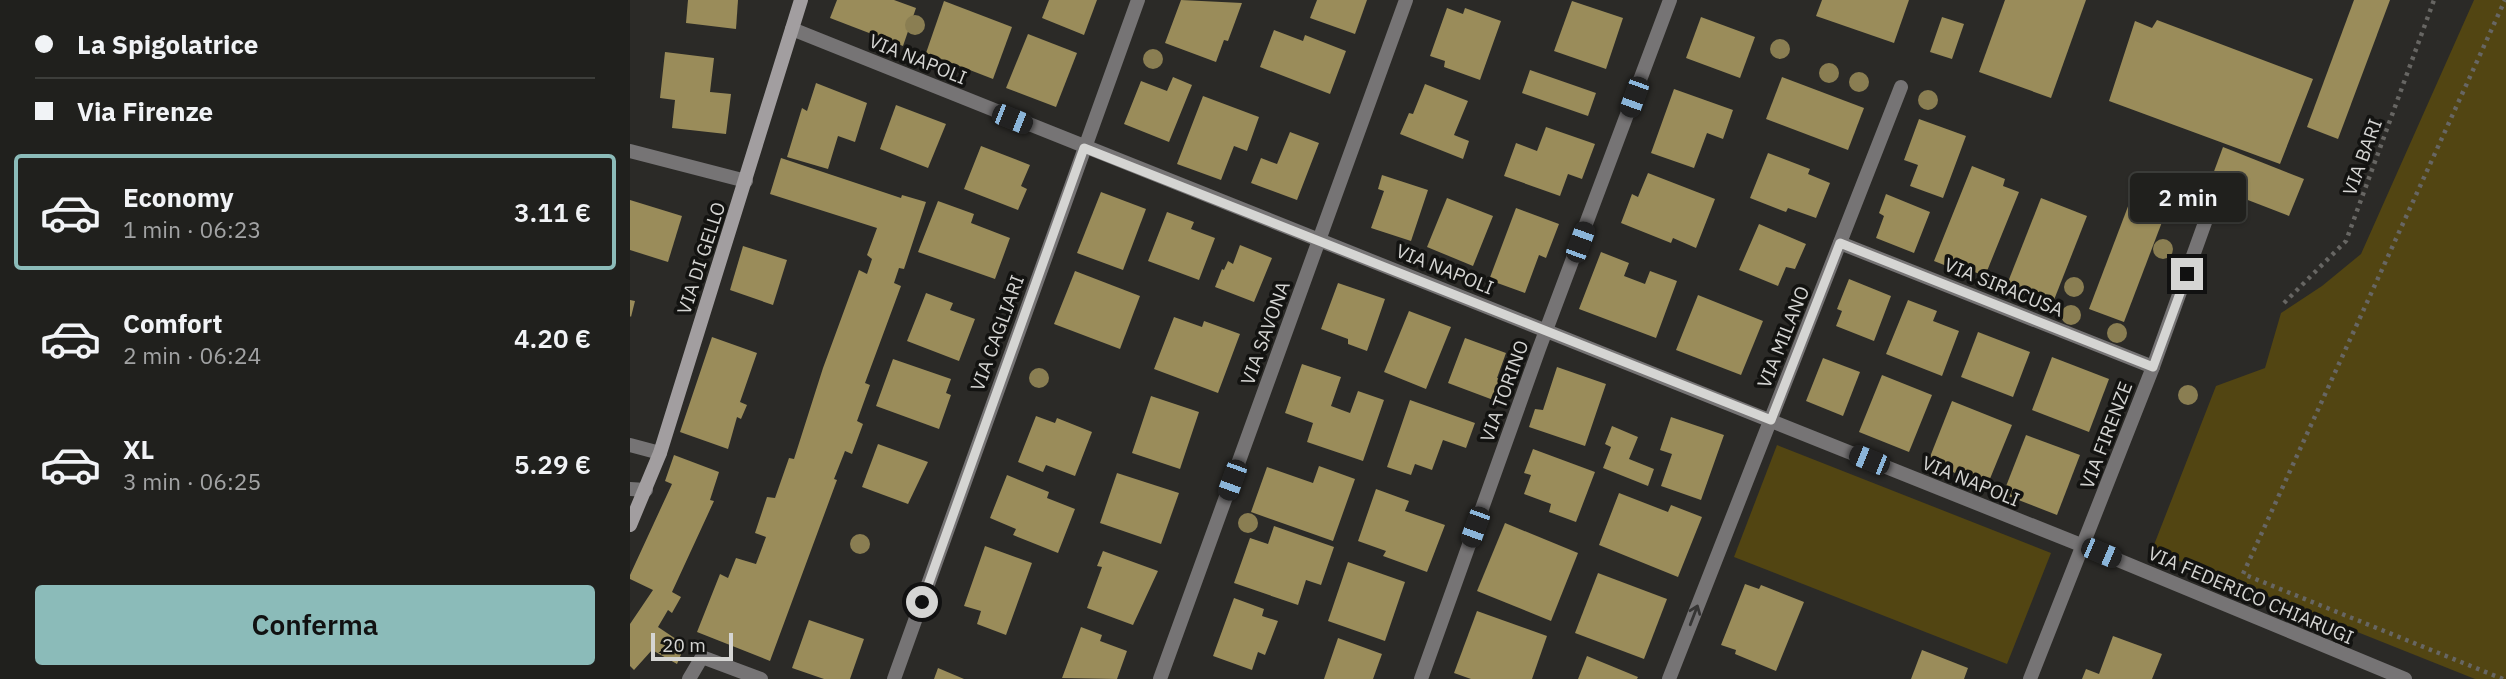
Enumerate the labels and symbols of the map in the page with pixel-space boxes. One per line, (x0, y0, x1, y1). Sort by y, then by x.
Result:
street label: VIA NAPOLI (866, 28, 970, 90)
car (1617, 74, 1652, 120)
car (989, 101, 1036, 137)
street label: VIA BARI (2337, 115, 2387, 199)
callout: 2 min (2129, 173, 2245, 222)
street label: VIA DI GELLO (672, 199, 730, 317)
car (1563, 219, 1598, 265)
street label: VIA NAPOLI (1393, 238, 1497, 300)
street label: VIA SIRACUSA (1941, 252, 2067, 322)
route end (2171, 258, 2203, 290)
street label: VIA CAGLIARI (965, 272, 1029, 394)
street label: VIA SAVONA (1235, 278, 1295, 388)
street label: VIA MILANO (1752, 283, 1814, 391)
street label: VIA TORINO (1475, 337, 1533, 445)
street label: VIA FIRENZE (2075, 378, 2137, 492)
car (1846, 442, 1893, 478)
street label: VIA NAPOLI (1919, 450, 2023, 512)
car (1215, 457, 1250, 503)
car (1458, 504, 1493, 550)
car (2078, 535, 2125, 571)
street label: VIA FEDERICO CHIARUGI (2144, 541, 2358, 649)
route start (906, 586, 938, 618)
one-way arrow (1688, 605, 1701, 627)
scale bar (651, 630, 733, 662)

